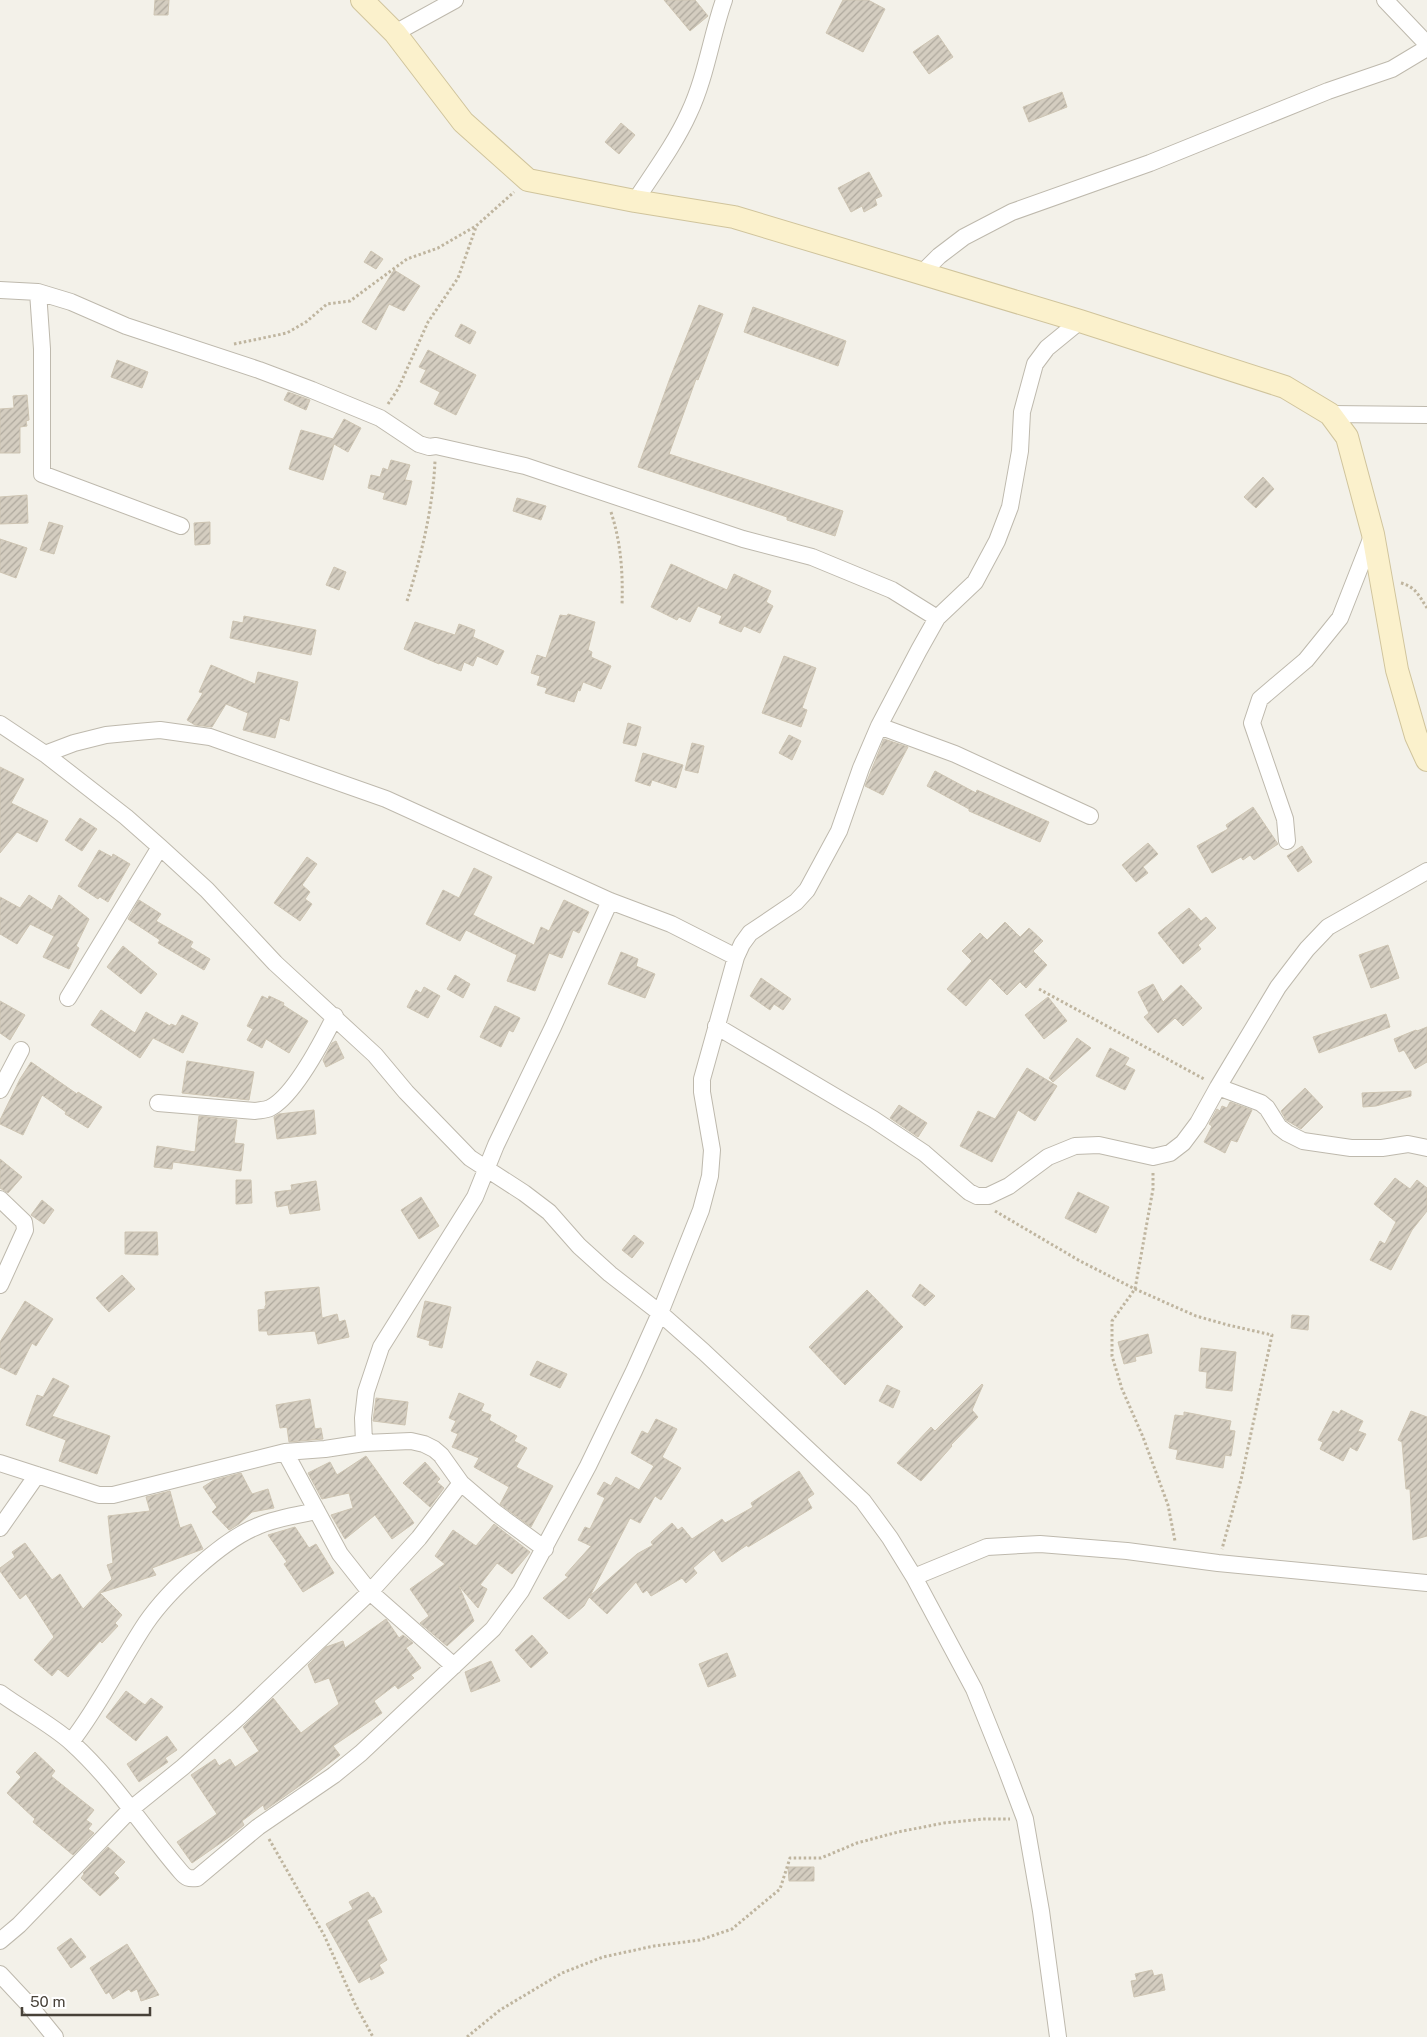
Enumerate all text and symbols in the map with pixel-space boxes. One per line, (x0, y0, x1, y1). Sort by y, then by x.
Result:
scale bar (22, 1984, 150, 2016)
text: 50 m (30, 1993, 65, 2010)

